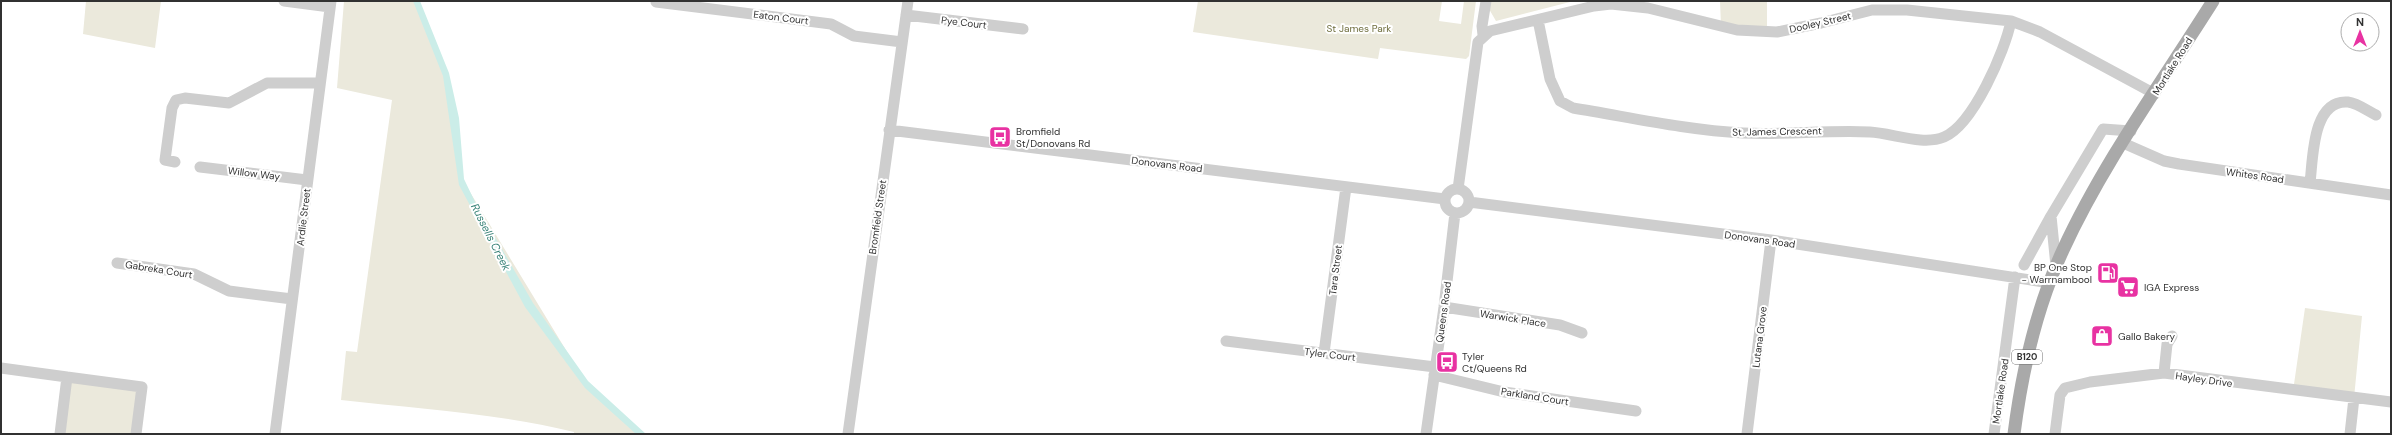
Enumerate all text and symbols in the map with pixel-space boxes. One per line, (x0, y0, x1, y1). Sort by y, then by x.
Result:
street label: Eaton Court (753, 8, 809, 27)
street label: Dooley Street (1788, 9, 1852, 36)
north arrow (2340, 12, 2380, 52)
street label: Pye Court (940, 13, 987, 32)
text: N (2356, 15, 2364, 29)
park label: St James Park (1327, 22, 1391, 35)
street label: Mortlake Road (2149, 35, 2195, 98)
bus stop icon: Bromfield St/Donovans Rd (987, 124, 1013, 150)
street label: St. James Crescent (1732, 124, 1822, 139)
place label: Bromfield St/Donovans Rd (1016, 125, 1090, 150)
street label: Donovans Road (1131, 154, 1203, 175)
street label: Willow Way (227, 164, 281, 183)
street label: Whites Road (2225, 165, 2285, 186)
street label: Bromfield Street (866, 179, 889, 255)
street label: Ardlie Street (294, 188, 313, 247)
water label: Russells Creek (468, 201, 514, 273)
street label: Donovans Road (1724, 228, 1796, 251)
street label: Tara Street (1326, 244, 1345, 296)
street label: Gabreka Court (124, 258, 194, 281)
fuel station icon: BP One Stop - Warrnambool (2095, 260, 2121, 286)
place label: BP One Stop - Warrnambool (2021, 261, 2092, 286)
supermarket icon: IGA Express (2115, 274, 2141, 300)
street label: Queens Road (1433, 281, 1454, 343)
place label: IGA Express (2144, 281, 2199, 294)
street label: Lutana Grove (1749, 305, 1770, 368)
street label: Warwick Place (1479, 307, 1547, 330)
shop icon: Gallo Bakery (2089, 323, 2115, 349)
place label: Gallo Bakery (2118, 330, 2176, 343)
street label: Tyler Court (1304, 345, 1356, 364)
bus stop icon: Tyler Ct/Queens Rd (1434, 349, 1460, 375)
place label: Tyler Ct/Queens Rd (1462, 350, 1527, 375)
road number: B120 (2012, 350, 2042, 364)
street label: Mortlake Road (1989, 358, 2012, 425)
street label: Hayley Drive (2175, 369, 2234, 390)
street label: Parkland Court (1500, 385, 1570, 408)

